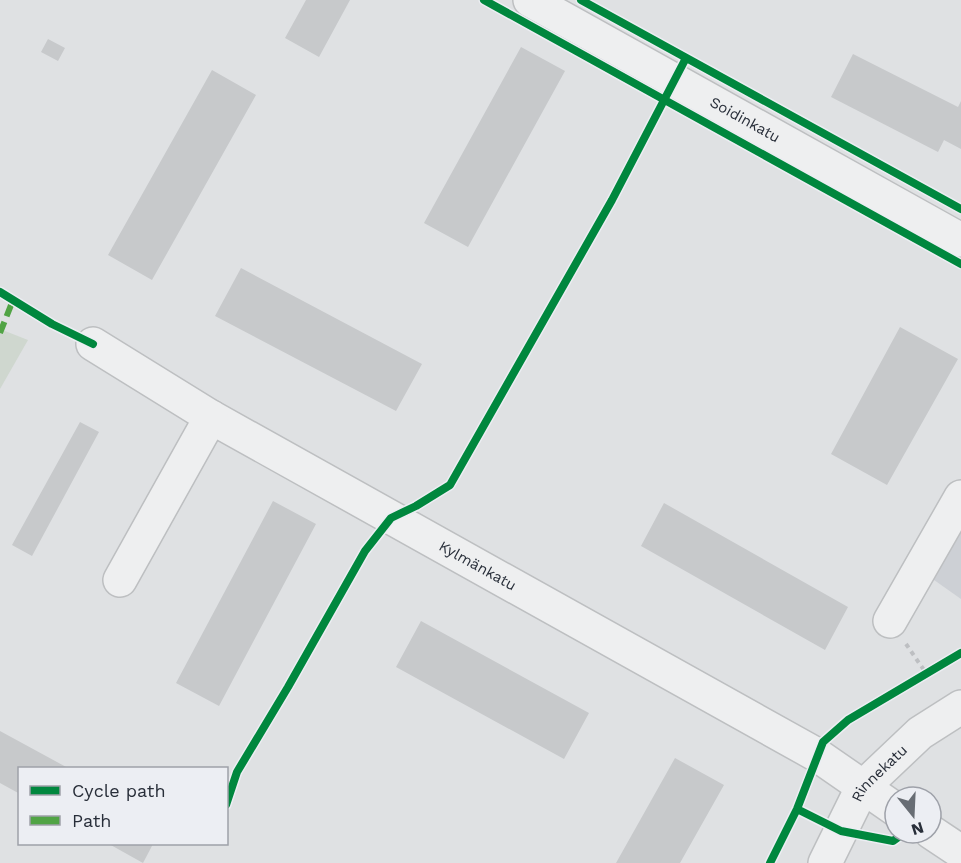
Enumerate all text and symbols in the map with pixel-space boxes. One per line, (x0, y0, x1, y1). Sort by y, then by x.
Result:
street label: Soidinkatu (707, 93, 783, 146)
street label: Kylmänkatu (436, 537, 519, 594)
street label: Rinnekatu (848, 741, 911, 805)
legend (18, 767, 228, 845)
text: Cycle path (72, 780, 166, 801)
north arrow (883, 785, 943, 845)
text: Path (72, 810, 112, 831)
text: N (909, 818, 926, 840)

